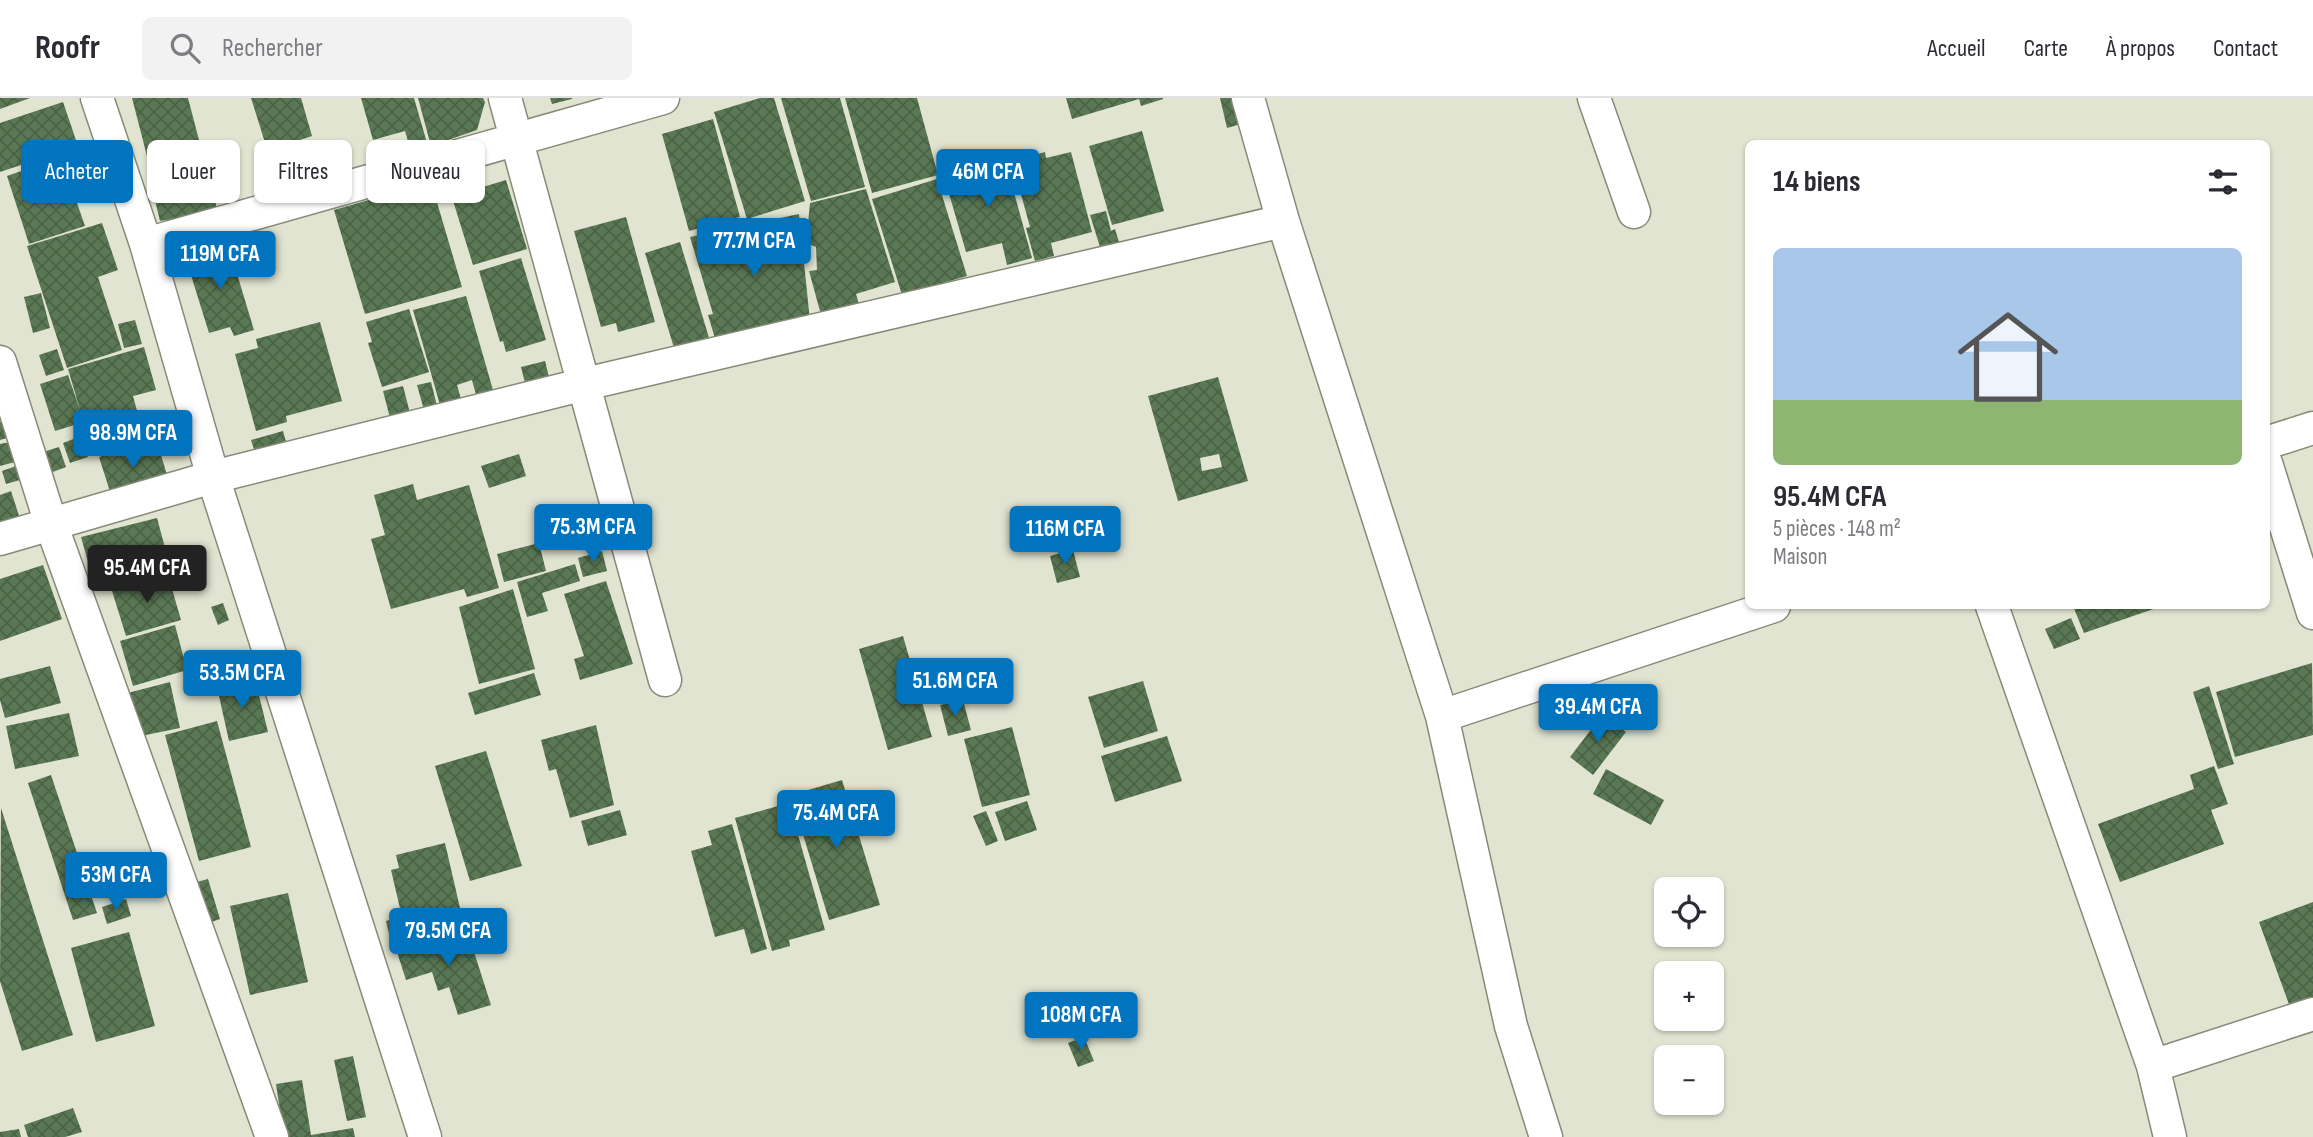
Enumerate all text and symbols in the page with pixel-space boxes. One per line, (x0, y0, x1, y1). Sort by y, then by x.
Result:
search box (142, 17, 632, 80)
text: Roofr (35, 28, 100, 68)
icon: search (166, 29, 204, 67)
text: Rechercher (222, 33, 323, 64)
text: Accueil (1927, 34, 1986, 63)
text: Carte (2024, 34, 2068, 63)
text: À propos (2106, 34, 2175, 63)
text: Contact (2213, 34, 2278, 63)
chip: Acheter (21, 140, 133, 203)
chip: Louer (147, 140, 240, 203)
chip: Filtres (254, 140, 352, 203)
chip: Nouveau (366, 140, 485, 203)
pin: 46M CFA (923, 150, 1053, 209)
text: 46M CFA (952, 158, 1024, 186)
icon: filters (2204, 163, 2242, 201)
text: 14 biens (1773, 164, 1860, 200)
pin: 77.7M CFA (674, 218, 834, 278)
text: 77.7M CFA (713, 227, 795, 255)
pin: 119M CFA (148, 232, 292, 291)
text: 119M CFA (181, 240, 259, 268)
icon: home (1945, 294, 2071, 420)
pin: 98.9M CFA (53, 410, 213, 470)
text: 98.9M CFA (89, 419, 177, 447)
text: 95.4M CFA (1773, 479, 1886, 515)
pin: 75.3M CFA (513, 504, 673, 564)
pin: 116M CFA (993, 506, 1137, 566)
text: 75.3M CFA (550, 513, 636, 541)
text: 116M CFA (1026, 515, 1104, 543)
text: 5 pièces · 148 m² (1773, 515, 1901, 543)
text: Maison (1773, 543, 1827, 571)
pin: 95.4M CFA (67, 546, 227, 605)
text: 95.4M CFA (104, 554, 190, 582)
pin: 53.5M CFA (162, 650, 322, 710)
pin: 51.6M CFA (875, 658, 1035, 718)
text: 53.5M CFA (199, 659, 285, 687)
text: 51.6M CFA (912, 667, 998, 695)
pin: 39.4M CFA (1518, 684, 1678, 744)
text: 39.4M CFA (1555, 693, 1641, 721)
pin: 75.4M CFA (756, 790, 916, 850)
text: 75.4M CFA (793, 799, 879, 827)
pin: 53M CFA (51, 852, 181, 912)
text: 53M CFA (81, 861, 151, 889)
map controls (1654, 877, 1724, 1115)
button: locate (1654, 877, 1724, 947)
pin: 79.5M CFA (368, 908, 528, 968)
text: 79.5M CFA (405, 917, 491, 945)
button: + (1654, 961, 1724, 1031)
pin: 108M CFA (1009, 992, 1153, 1052)
text: 108M CFA (1041, 1001, 1121, 1029)
button: − (1654, 1045, 1724, 1115)

